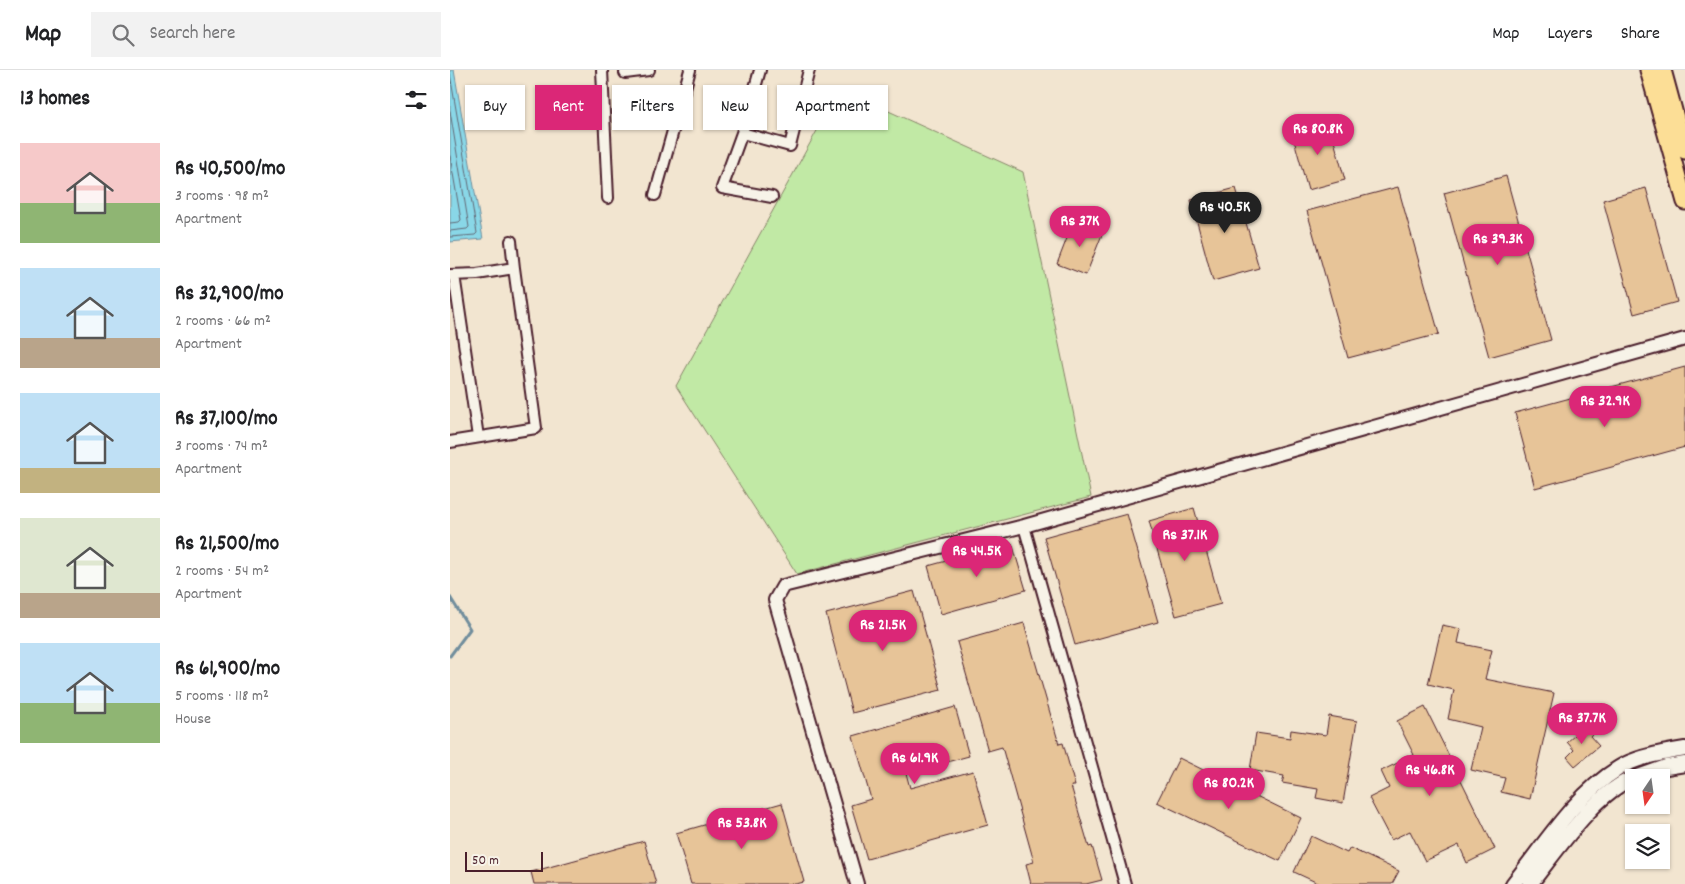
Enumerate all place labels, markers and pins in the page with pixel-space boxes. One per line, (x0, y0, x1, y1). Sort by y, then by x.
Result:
pin: Rs 80.8K (1266, 114, 1370, 156)
pin: Rs 40.5K (1173, 191, 1277, 234)
pin: Rs 37K (1039, 206, 1121, 248)
pin: Rs 39.3K (1446, 224, 1550, 266)
pin: Rs 32.9K (1553, 386, 1657, 428)
pin: Rs 37.1K (1133, 520, 1237, 562)
pin: Rs 44.5K (925, 536, 1029, 578)
pin: Rs 21.5K (831, 610, 935, 652)
pin: Rs 37.7K (1530, 702, 1634, 745)
pin: Rs 61.9K (863, 742, 967, 785)
pin: Rs 46.8K (1378, 754, 1482, 797)
pin: Rs 80.2K (1177, 768, 1281, 810)
pin: Rs 53.8K (690, 808, 794, 850)

